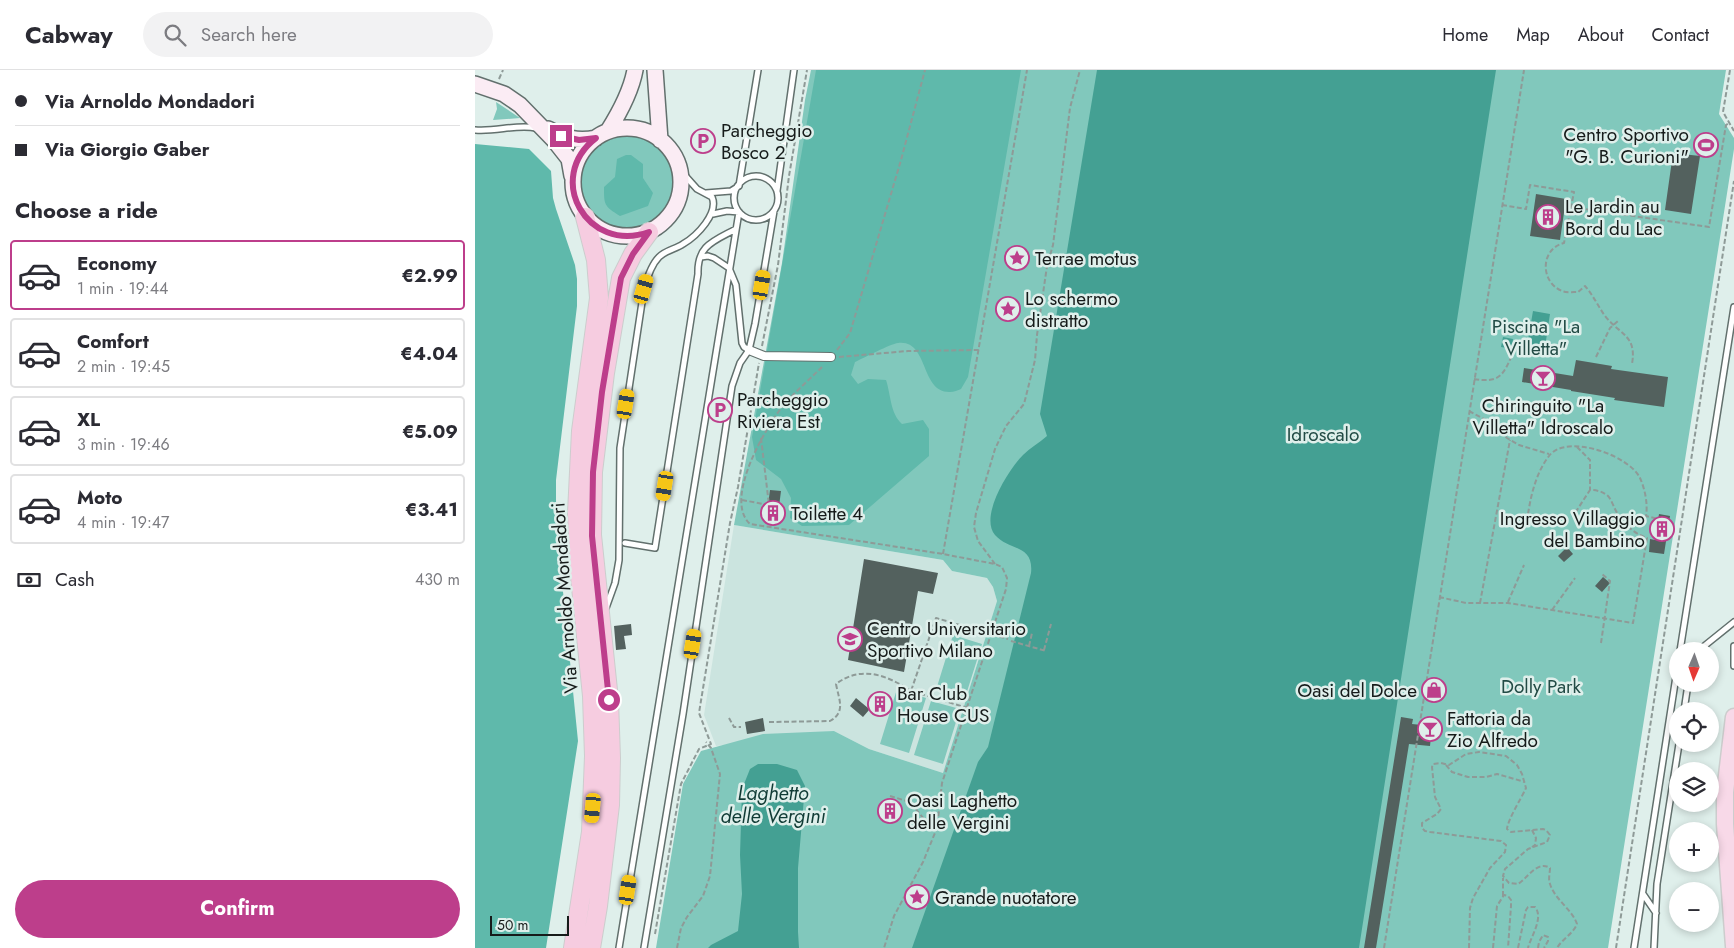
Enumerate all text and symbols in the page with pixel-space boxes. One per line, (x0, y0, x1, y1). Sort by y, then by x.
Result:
search box (143, 12, 493, 57)
text: Cabway (25, 17, 113, 52)
icon: search (161, 21, 189, 49)
text: Search here (201, 21, 297, 48)
text: Home (1442, 22, 1488, 48)
text: Map (1516, 22, 1550, 48)
text: About (1578, 22, 1623, 48)
text: Contact (1651, 22, 1709, 48)
text: Via Arnoldo Mondadori (45, 88, 255, 115)
place label: Parcheggio Bosco 2 (721, 117, 812, 166)
place label: Centro Sportivo "G. B. Curioni" (1563, 121, 1689, 170)
route end (550, 125, 572, 147)
parking icon: Parcheggio Bosco 2 (690, 128, 716, 154)
sports icon: Centro Sportivo "G. B. Curioni" (1693, 132, 1719, 158)
text: Via Giorgio Gaber (45, 136, 209, 163)
place label: Le Jardin au Bord du Lac (1565, 193, 1662, 242)
text: Choose a ride (15, 194, 158, 226)
building icon: Le Jardin au Bord du Lac (1535, 204, 1561, 230)
place icon: Terrae motus (1004, 245, 1030, 271)
place label: Terrae motus (1035, 245, 1137, 272)
text: Economy (77, 250, 157, 277)
icon: car (17, 253, 62, 298)
text: €2.99 (402, 262, 458, 289)
car (752, 269, 771, 301)
car (632, 273, 655, 305)
text: 1 min · 19:44 (77, 277, 168, 300)
place label: Lo schermo distratto (1025, 285, 1118, 334)
place icon: Lo schermo distratto (995, 296, 1021, 322)
park label: Piscina "La Villetta" (1492, 313, 1580, 362)
text: Comfort (77, 328, 149, 355)
icon: car (17, 331, 62, 376)
text: €4.04 (400, 340, 458, 367)
text: 2 min · 19:45 (77, 355, 170, 378)
bar icon: Chiringuito "La Villetta" Idroscalo (1530, 365, 1556, 391)
place label: Parcheggio Riviera Est (737, 386, 828, 435)
car (616, 388, 635, 420)
place label: Chiringuito "La Villetta" Idroscalo (1473, 392, 1613, 441)
parking icon: Parcheggio Riviera Est (707, 397, 733, 423)
text: XL (77, 406, 100, 433)
icon: car (17, 409, 62, 454)
text: €5.09 (402, 418, 458, 445)
park label: Idroscalo (1287, 421, 1359, 448)
text: 3 min · 19:46 (77, 433, 170, 456)
car (655, 470, 674, 502)
text: Moto (77, 484, 122, 511)
icon: car (17, 487, 62, 532)
text: €3.41 (405, 496, 458, 523)
building icon: Toilette 4 (760, 500, 786, 526)
place label: Toilette 4 (791, 500, 863, 527)
street label: Via Arnoldo Mondadori (544, 502, 585, 694)
place label: Ingresso Villaggio del Bambino (1500, 505, 1645, 554)
text: 4 min · 19:47 (77, 511, 170, 534)
building icon: Ingresso Villaggio del Bambino (1649, 516, 1675, 542)
icon: cash (15, 566, 43, 594)
text: Cash (55, 566, 95, 593)
text: 430 m (415, 568, 460, 591)
place label: Centro Universitario Sportivo Milano (867, 615, 1026, 664)
school or university icon: Centro Universitario Sportivo Milano (837, 626, 863, 652)
car (683, 628, 702, 660)
north arrow (1669, 642, 1719, 692)
map controls (1669, 642, 1719, 932)
park label: Dolly Park (1501, 673, 1582, 700)
place label: Oasi del Dolce (1297, 677, 1417, 704)
shop icon: Oasi del Dolce (1421, 677, 1447, 703)
place label: Bar Club House CUS (897, 680, 989, 729)
route start (598, 689, 620, 711)
building icon: Bar Club House CUS (867, 691, 893, 717)
button: locate (1669, 702, 1719, 752)
place label: Fattoria da Zio Alfredo (1447, 705, 1538, 754)
bar icon: Fattoria da Zio Alfredo (1417, 716, 1443, 742)
button: layers (1669, 762, 1719, 812)
water label: Laghetto delle Vergini (721, 779, 826, 831)
place label: Oasi Laghetto delle Vergini (907, 787, 1017, 836)
car (584, 792, 601, 824)
building icon: Oasi Laghetto delle Vergini (877, 798, 903, 824)
button: + (1669, 822, 1719, 872)
car (618, 874, 637, 906)
button: Confirm (15, 880, 460, 938)
button: − (1669, 882, 1719, 932)
place icon: Grande nuotatore (904, 884, 930, 910)
place label: Grande nuotatore (935, 884, 1077, 911)
scale bar (490, 913, 569, 936)
text: 50 m (497, 915, 528, 935)

